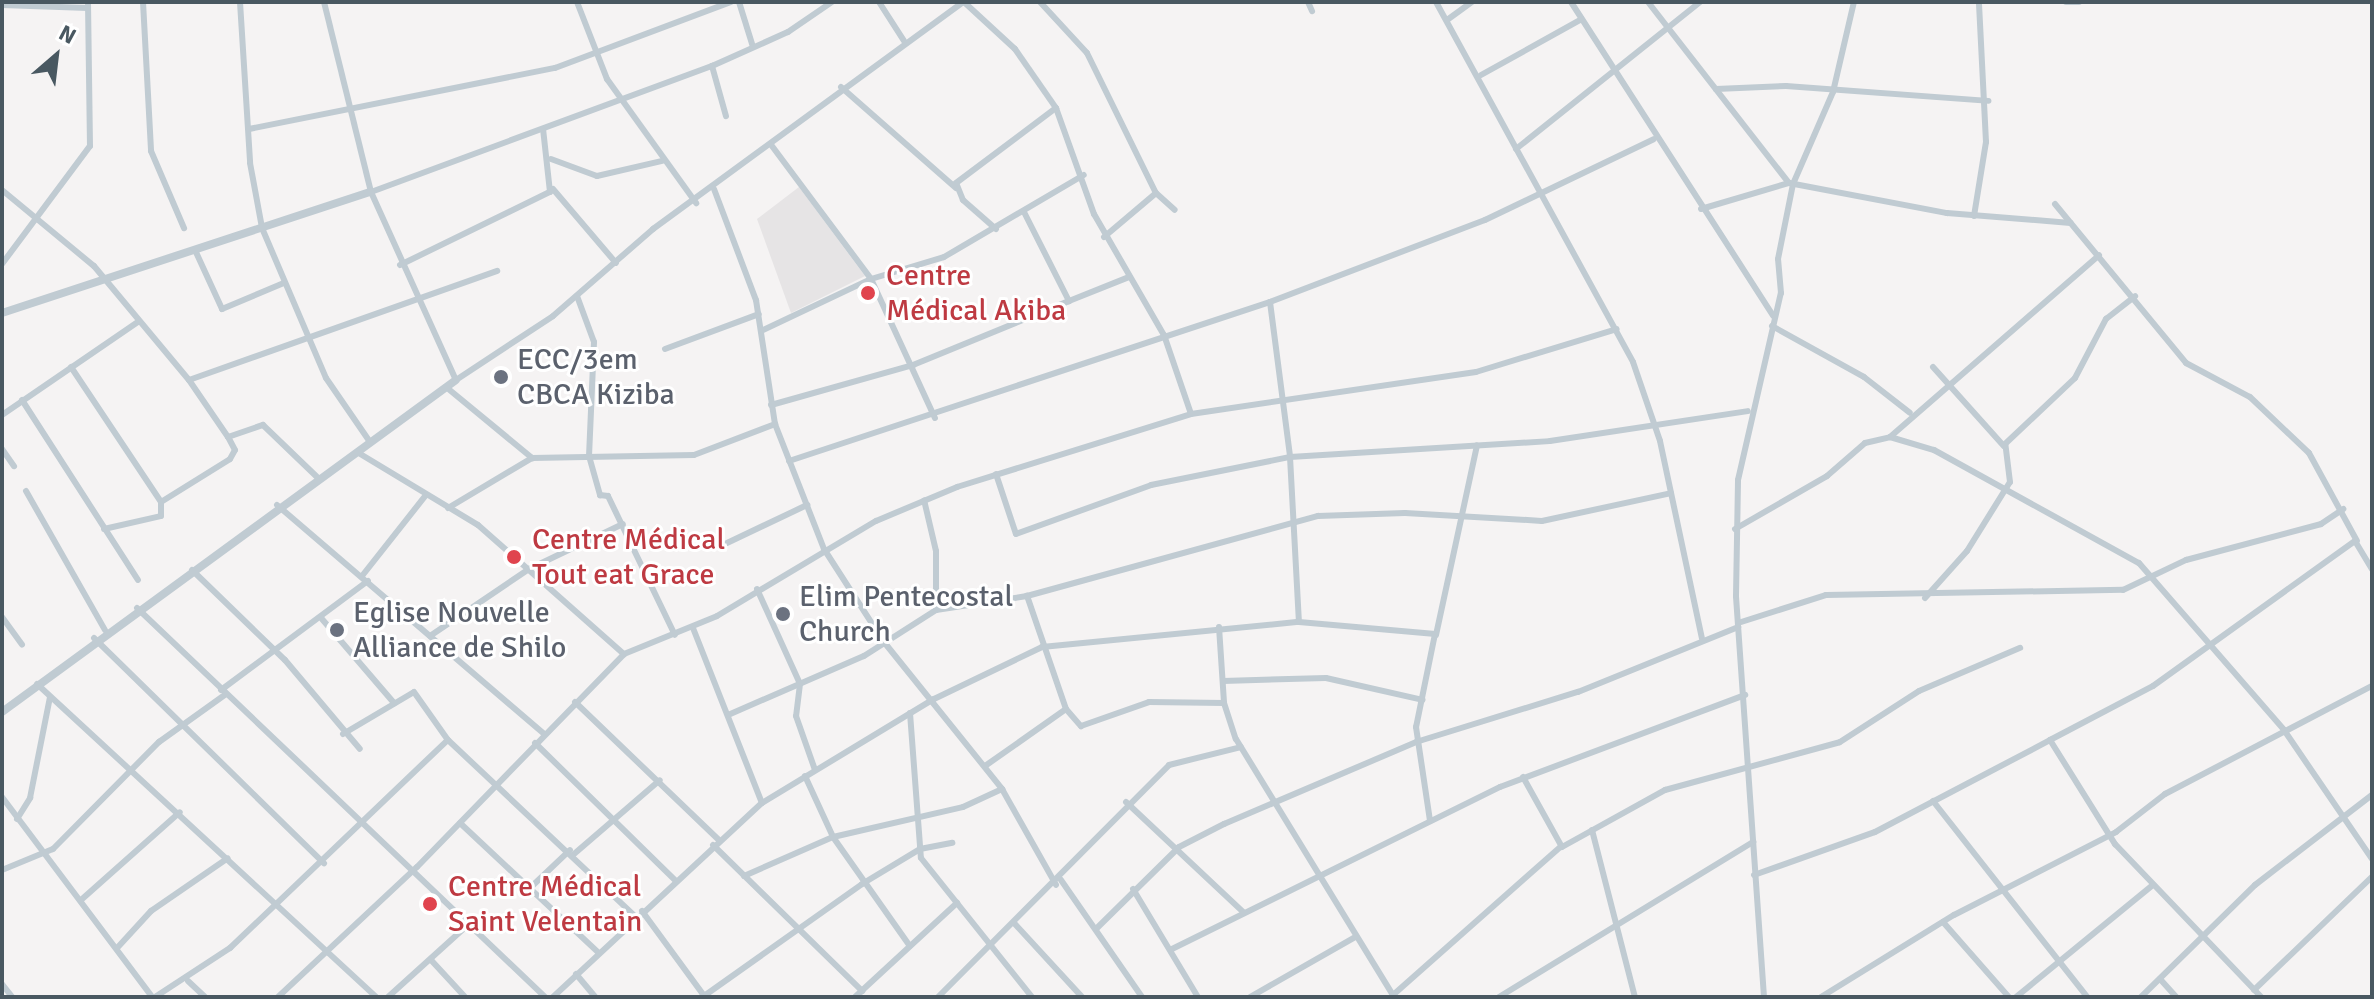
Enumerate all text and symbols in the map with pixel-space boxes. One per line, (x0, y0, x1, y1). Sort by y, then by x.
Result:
north arrow (16, 16, 96, 96)
text: N (54, 19, 81, 50)
place label: Centre Médical Akiba (886, 258, 1066, 328)
marker: Centre Médical Akiba (857, 282, 879, 304)
place label: ECC/3em CBCA Kiziba (517, 342, 675, 412)
marker: ECC/3em CBCA Kiziba (492, 368, 510, 386)
place label: Centre Médical Tout eat Grace (532, 522, 725, 592)
marker: Centre Médical Tout eat Grace (503, 546, 525, 568)
place label: Elim Pentecostal Church (799, 579, 1013, 650)
place label: Eglise Nouvelle Alliance de Shilo (353, 595, 566, 666)
marker: Elim Pentecostal Church (774, 605, 792, 623)
marker: Eglise Nouvelle Alliance de Shilo (328, 621, 346, 639)
place label: Centre Médical Saint Velentain (448, 869, 642, 940)
marker: Centre Médical Saint Velentain (419, 893, 441, 915)

